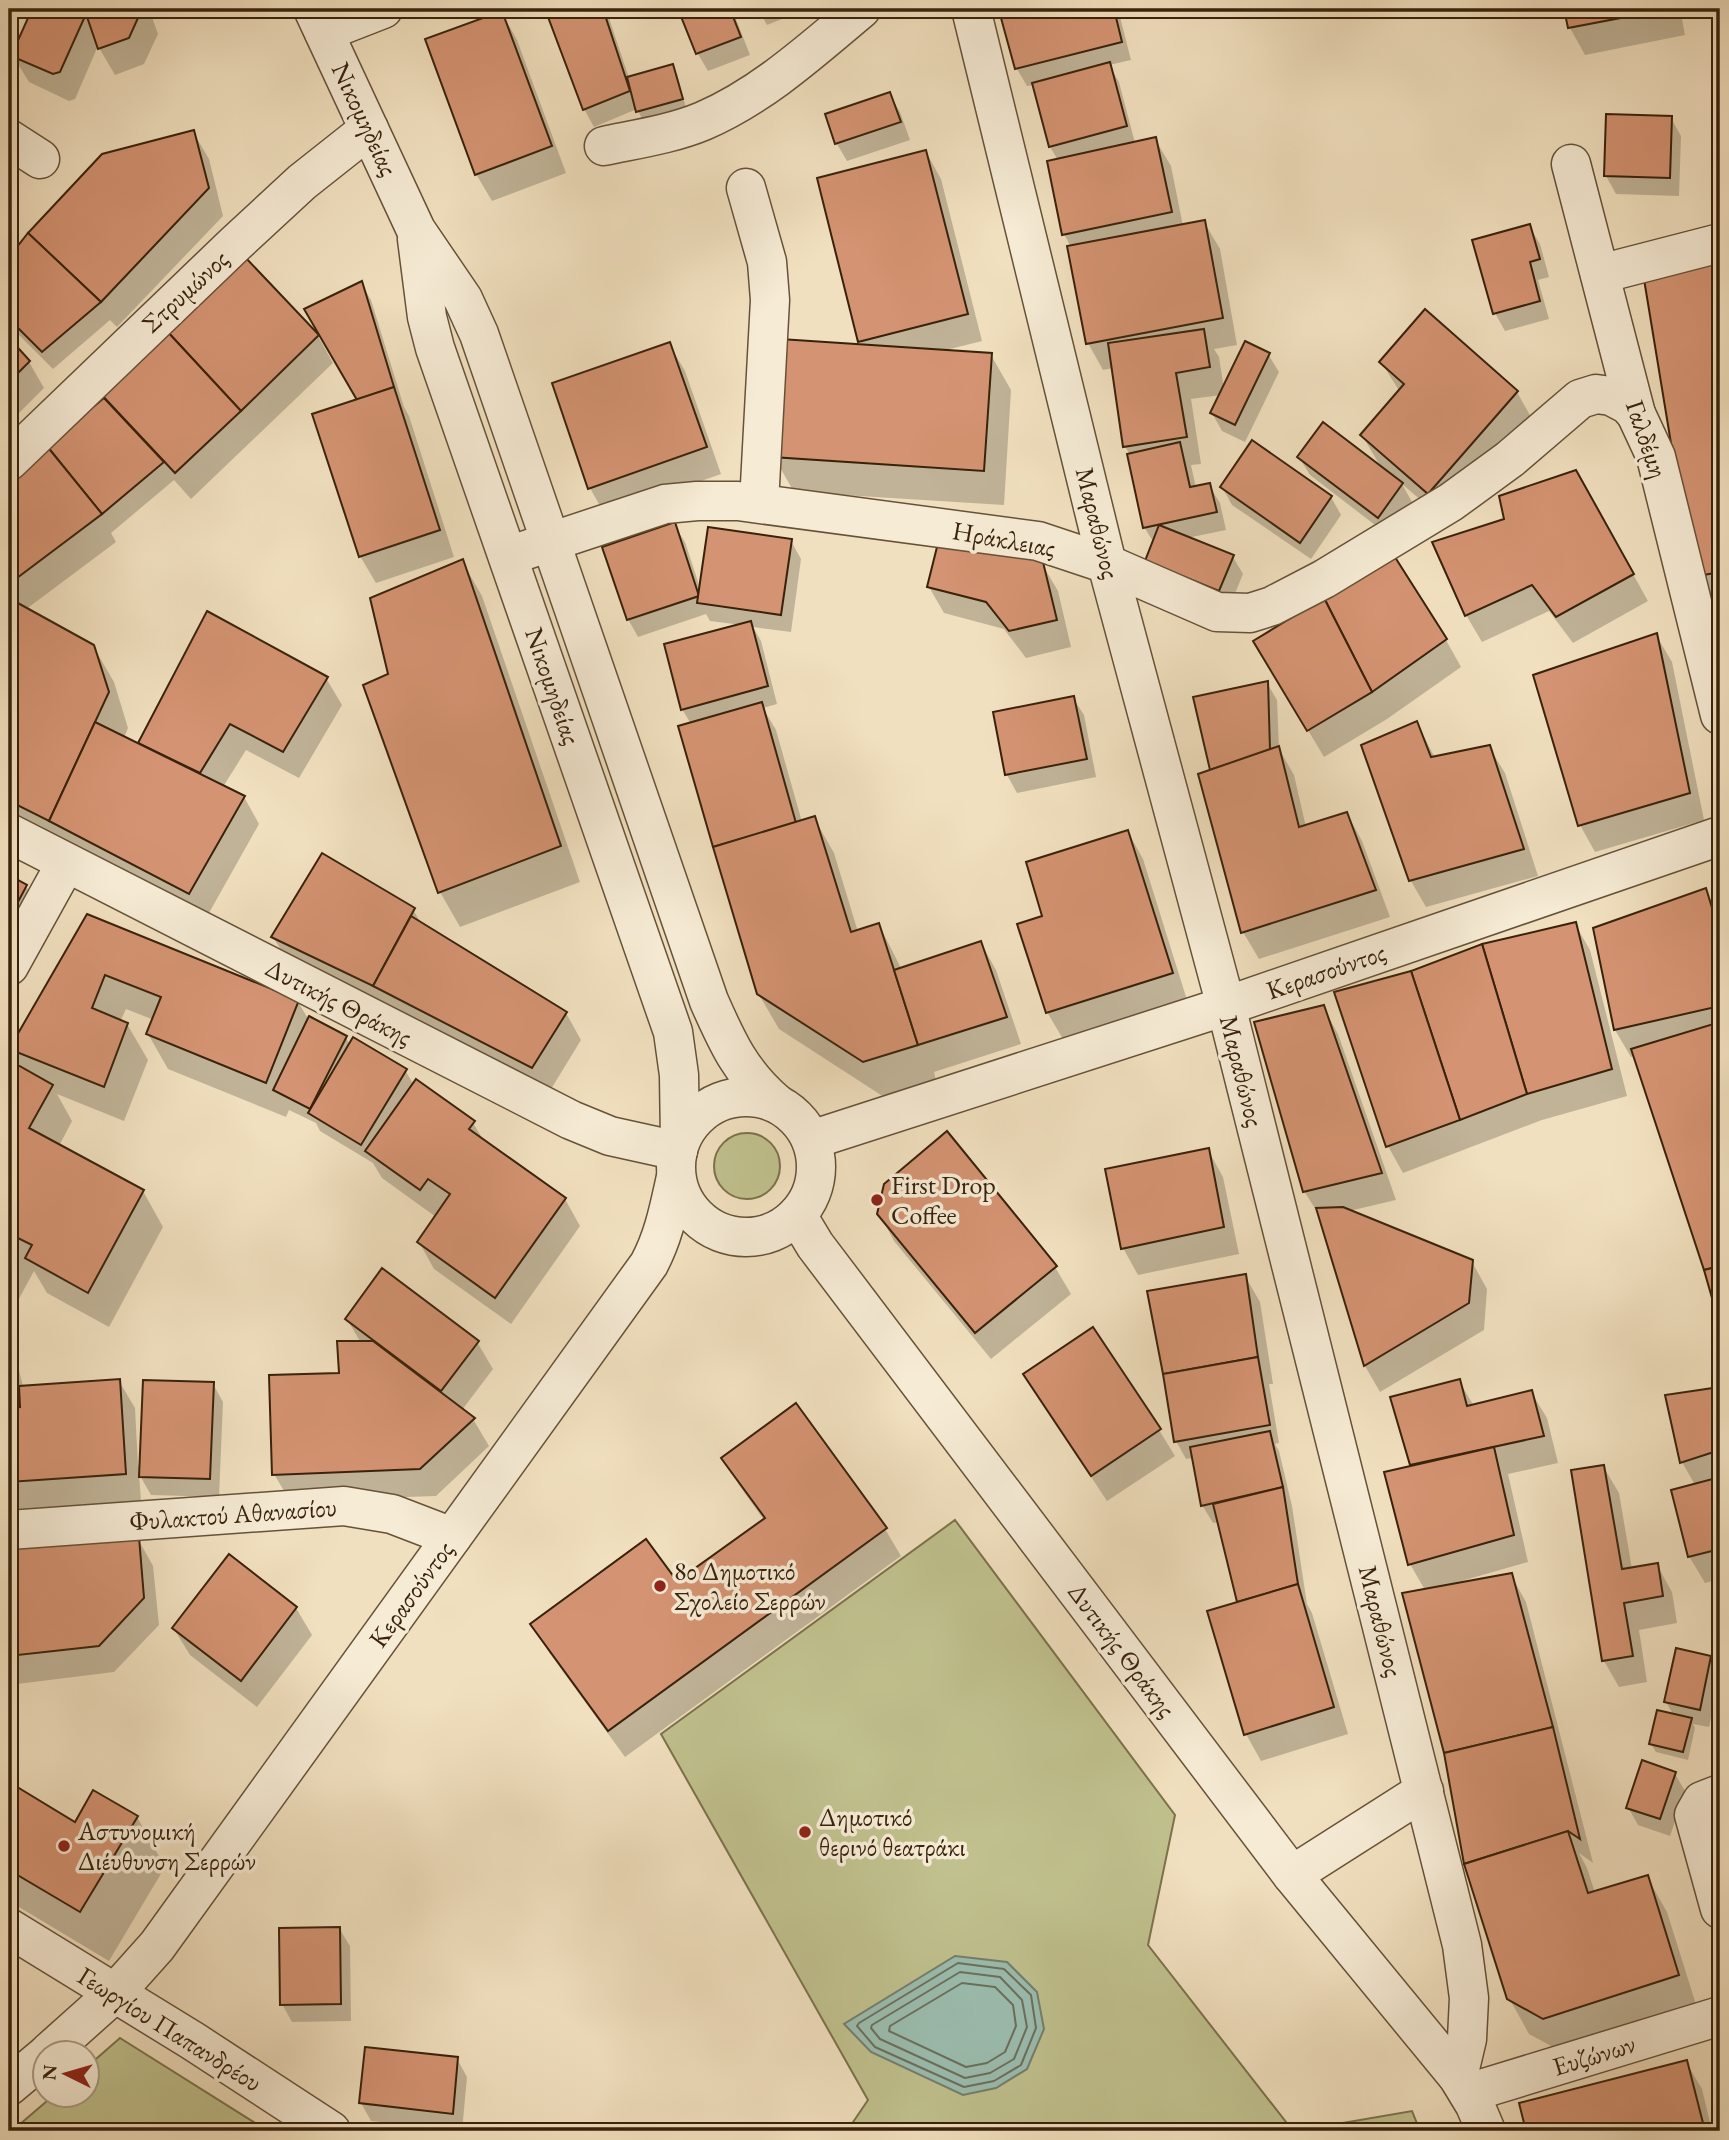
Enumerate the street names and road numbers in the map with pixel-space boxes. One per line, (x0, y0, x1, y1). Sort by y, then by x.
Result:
street label: Νικομηδείας (324, 57, 406, 181)
street label: Στρυμώνος (134, 242, 236, 340)
street label: Γαλδέμη (1618, 396, 1676, 482)
street label: Μαραθώνος (1068, 464, 1128, 582)
street label: Ηράκλειας (950, 513, 1058, 565)
street label: Νικομηδείας (517, 623, 589, 749)
street label: Κερασούντος (1262, 935, 1390, 1007)
street label: Δυτικής Θράκης (260, 951, 418, 1053)
street label: Μαραθώνος (1212, 1012, 1272, 1130)
street label: Φυλακτού Αθανασίου (128, 1490, 338, 1538)
street label: Κερασούντος (361, 1534, 461, 1654)
street label: Μαραθώνος (1351, 1562, 1411, 1680)
street label: Δυτικής Θράκης (1060, 1576, 1184, 1724)
street label: Γεωργίου Παπανδρέου (72, 1959, 268, 2099)
street label: Ευζώνων (1548, 2026, 1640, 2084)

